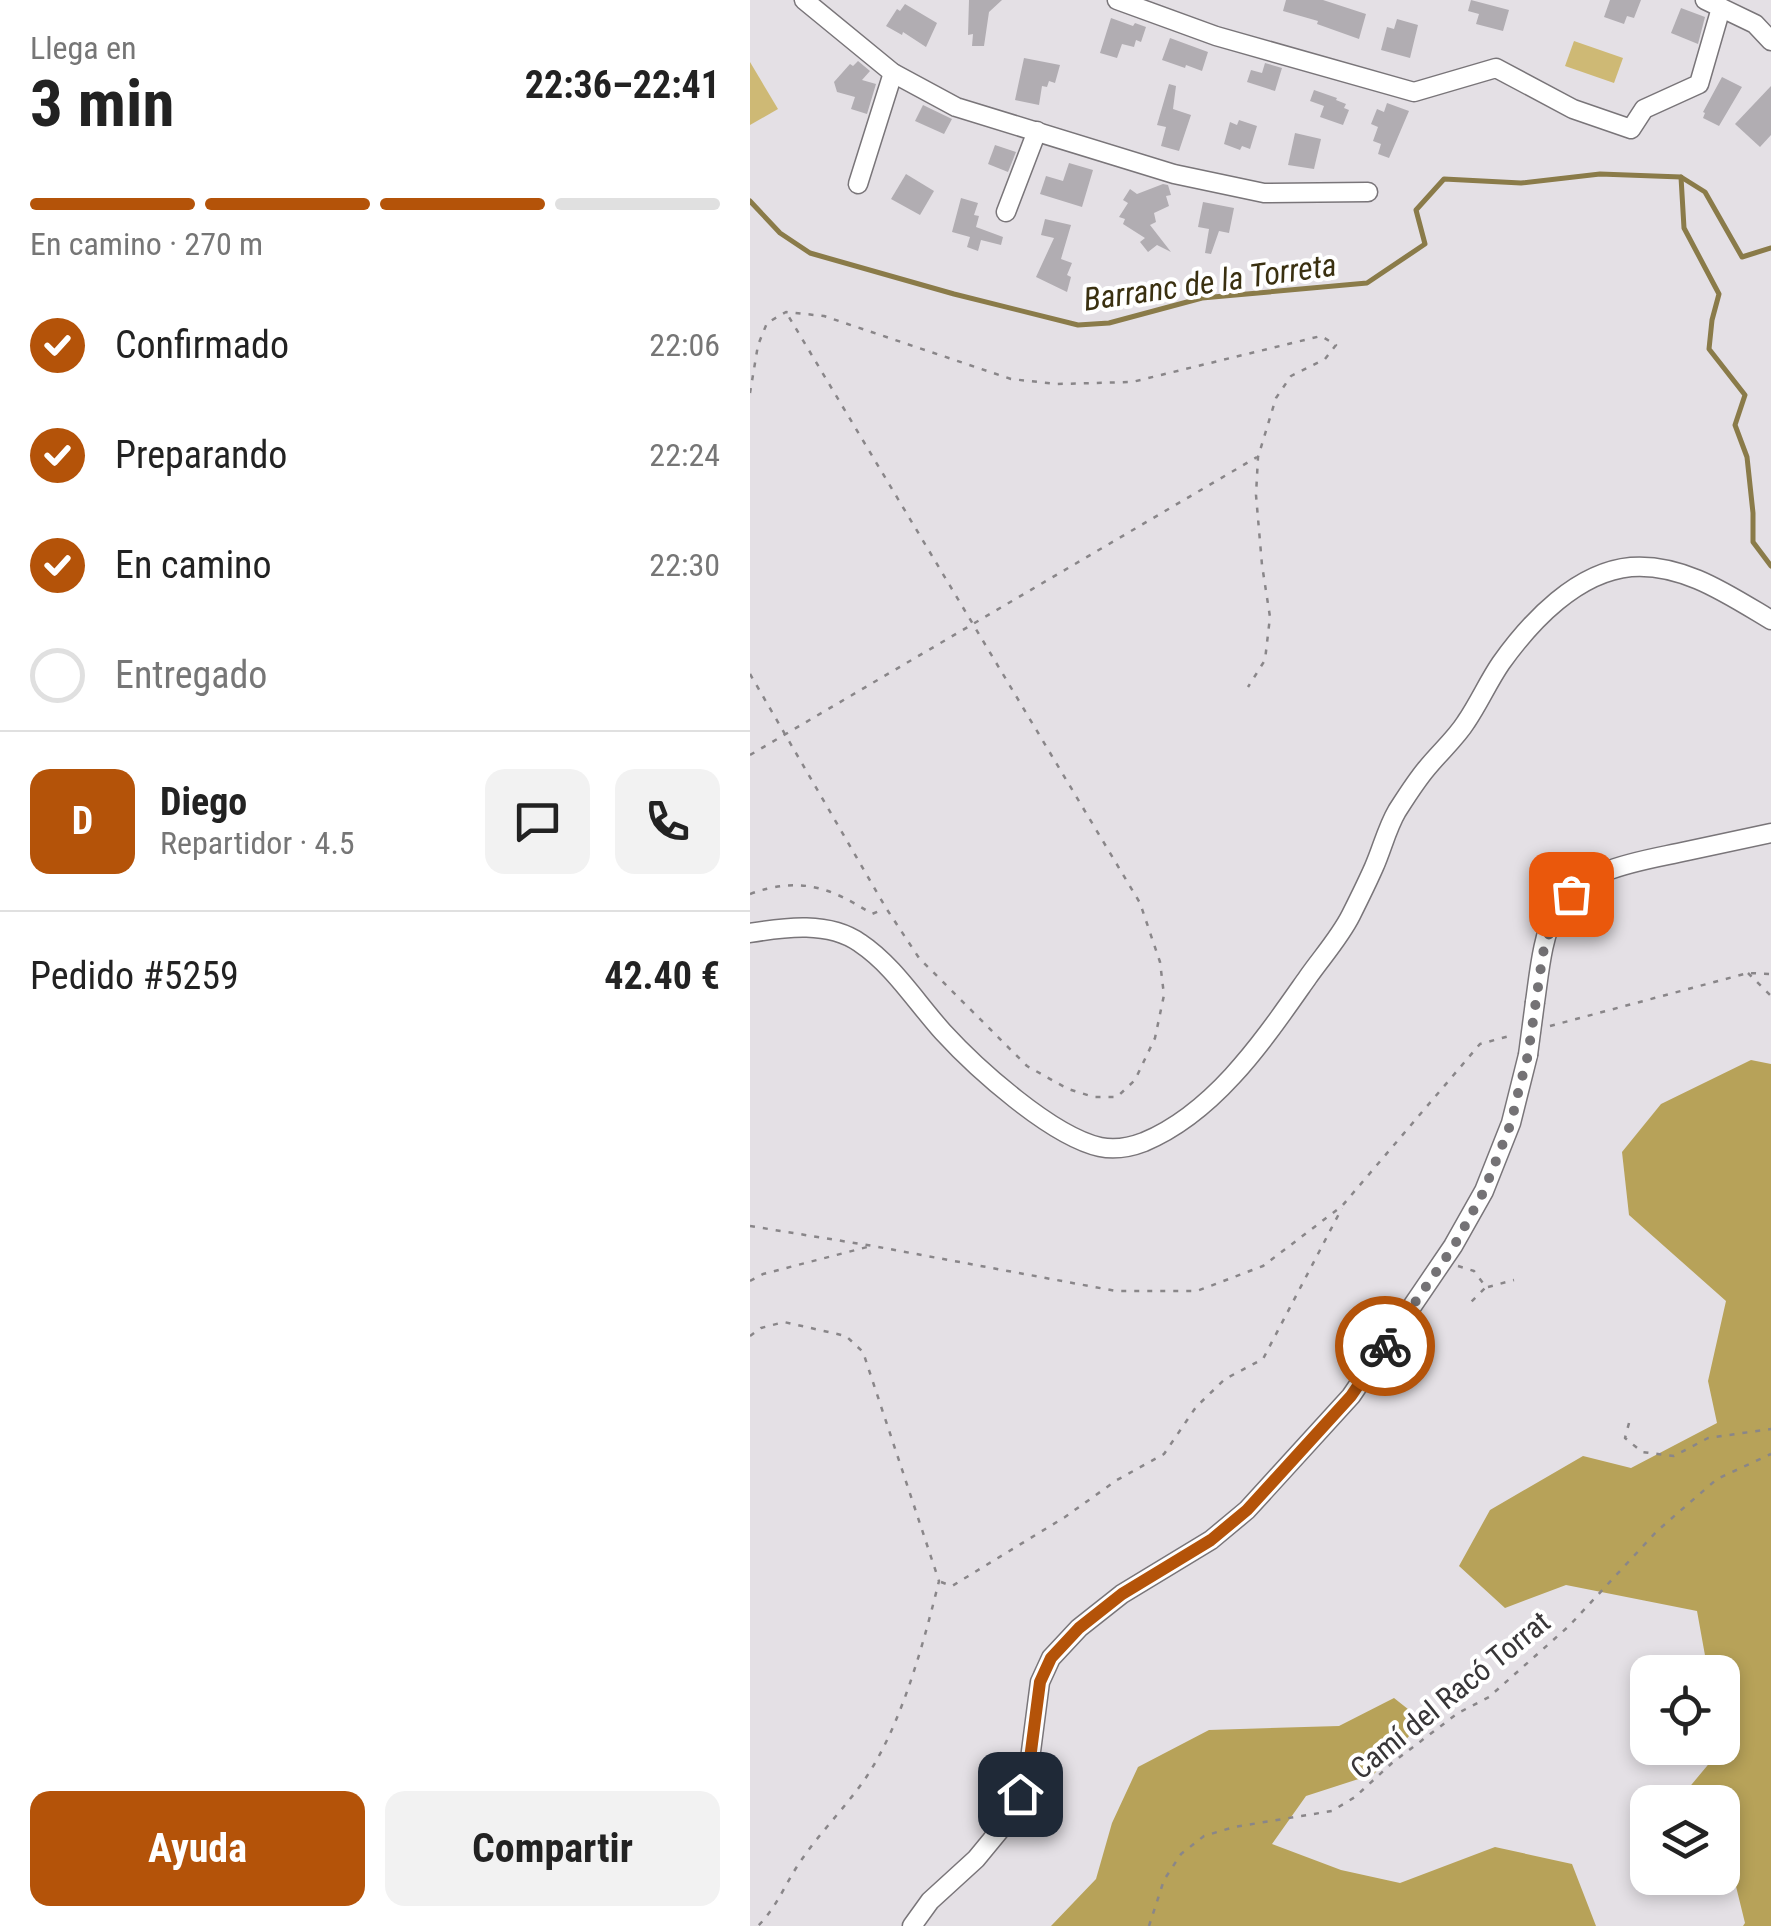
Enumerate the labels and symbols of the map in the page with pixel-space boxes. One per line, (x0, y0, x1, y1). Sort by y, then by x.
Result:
water label: Barranc de la Torreta (1081, 245, 1339, 319)
pin (1529, 852, 1614, 937)
courier (1335, 1296, 1435, 1396)
street label: Camí del Racó Torrat (1343, 1604, 1557, 1786)
pin (978, 1752, 1063, 1837)

